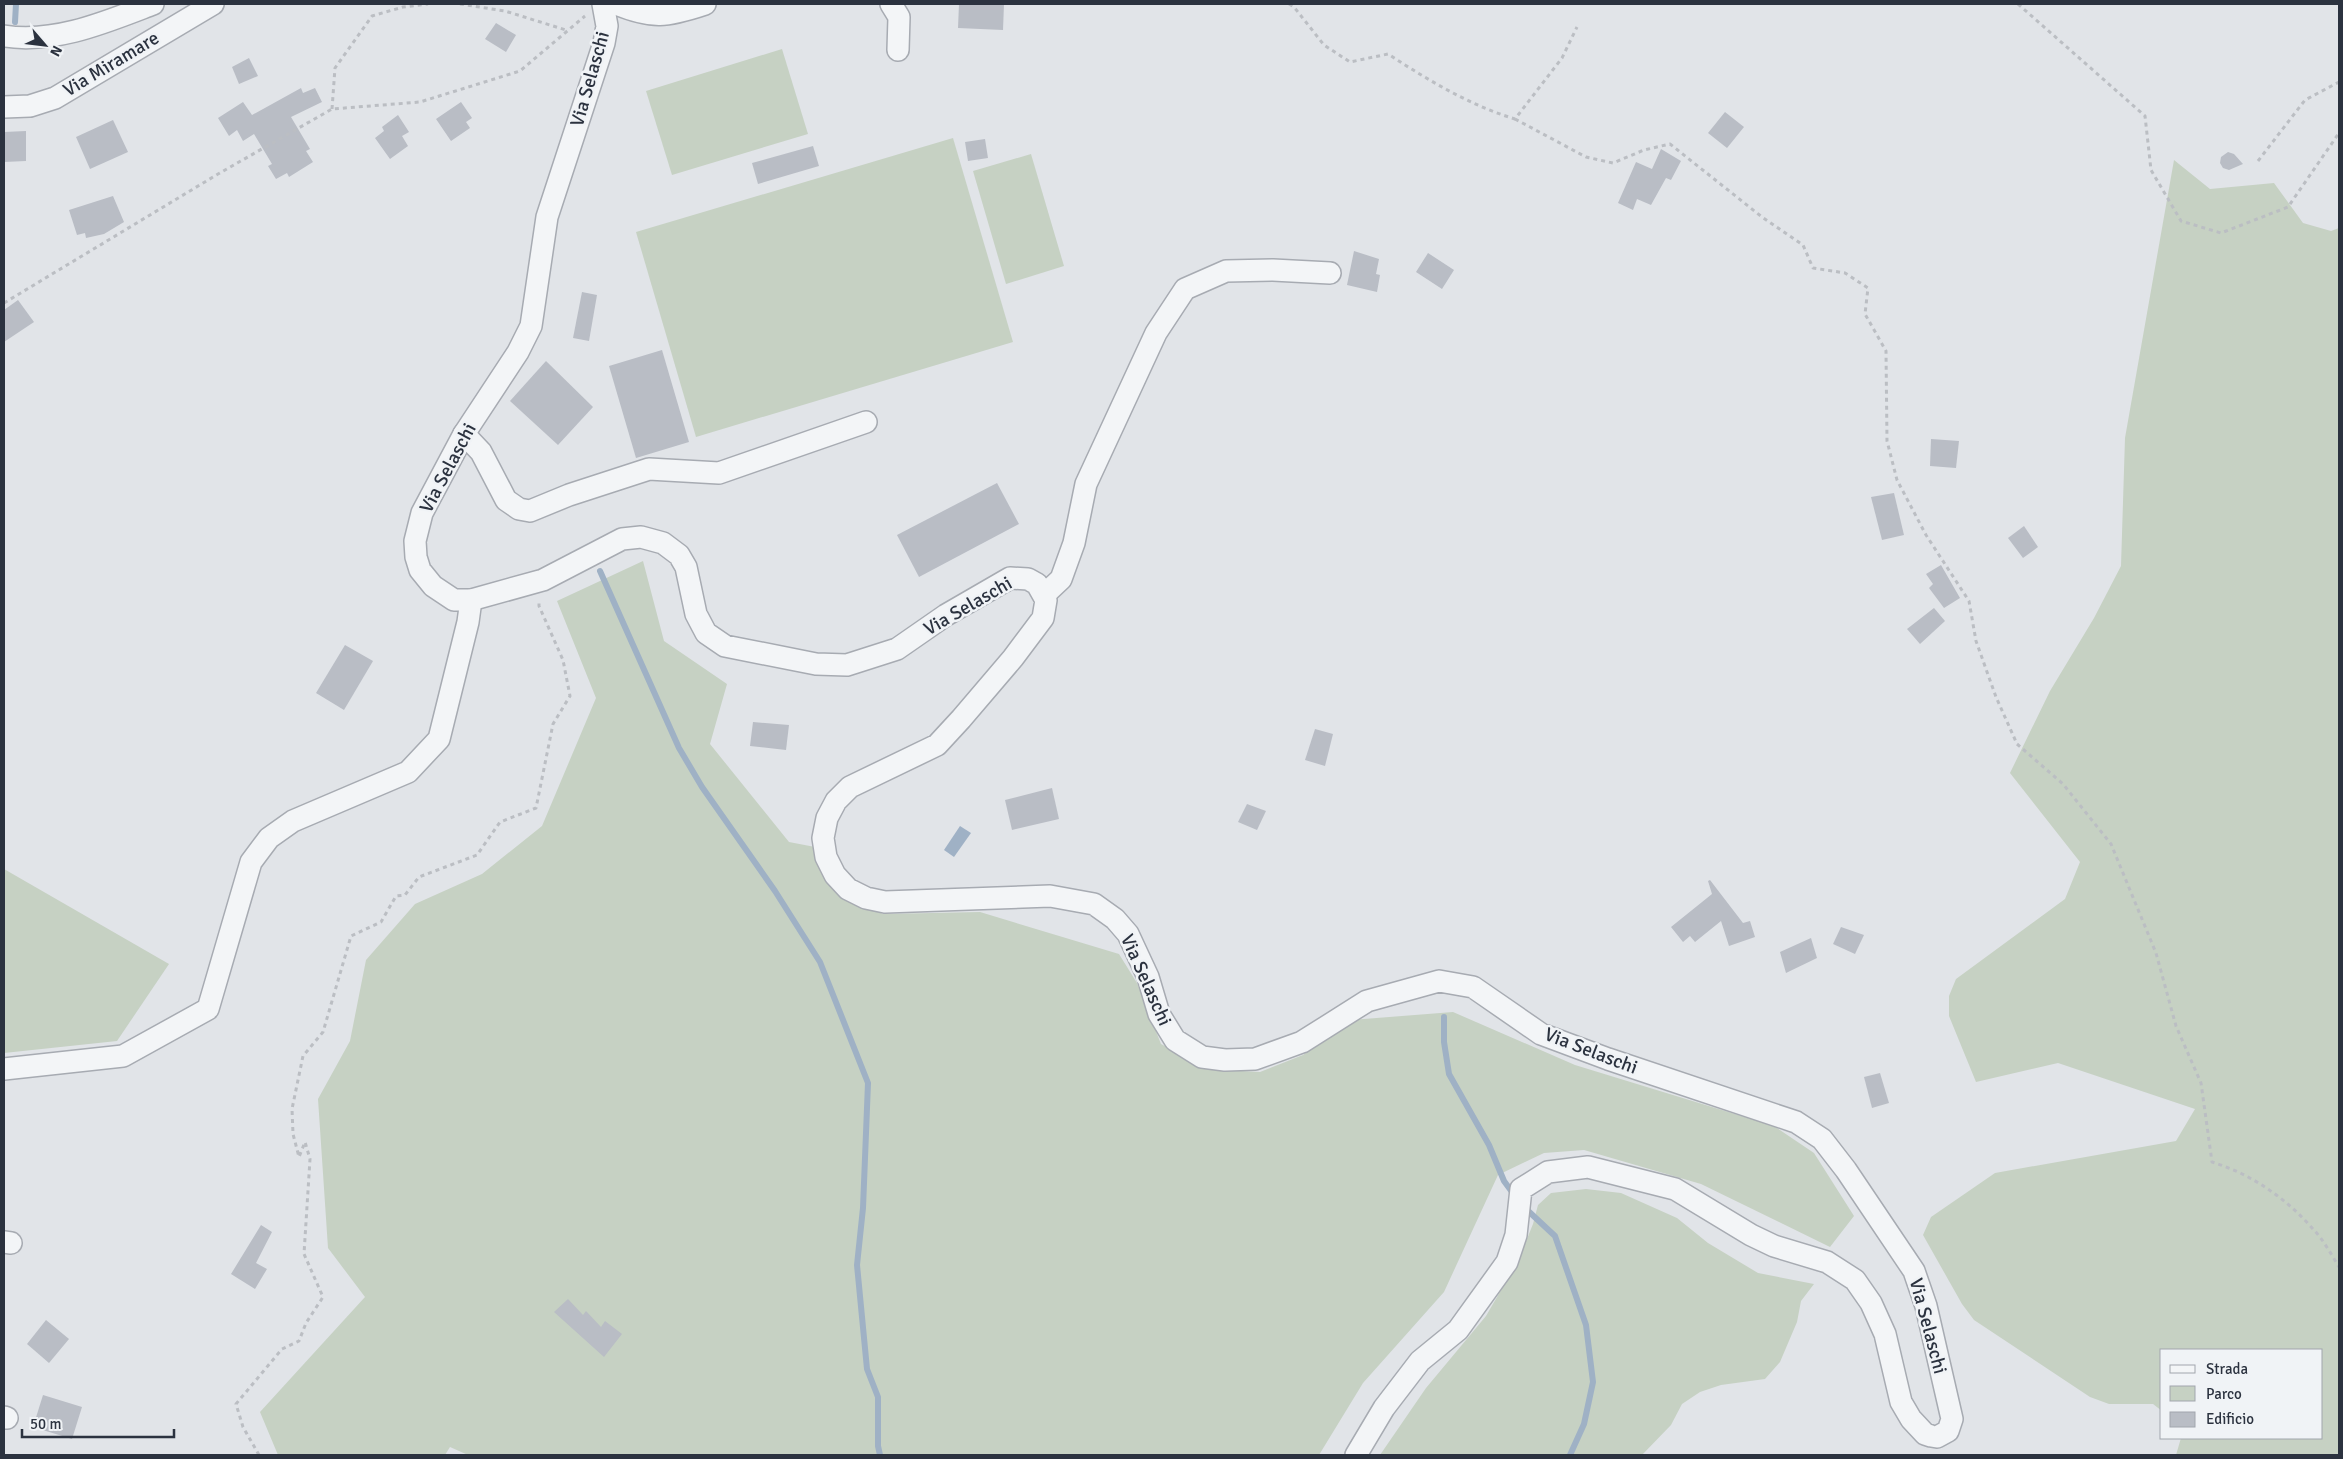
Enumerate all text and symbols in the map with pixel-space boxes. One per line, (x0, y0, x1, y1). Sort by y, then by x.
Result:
north arrow (20, 20, 70, 70)
street label: Via Miramare (59, 26, 163, 102)
street label: Via Selaschi (565, 29, 615, 129)
text: N (46, 43, 66, 59)
street label: Via Selaschi (414, 419, 482, 517)
street label: Via Selaschi (920, 571, 1016, 641)
street label: Via Selaschi (1115, 930, 1177, 1030)
street label: Via Selaschi (1541, 1022, 1641, 1080)
street label: Via Selaschi (1904, 1276, 1952, 1376)
legend (2160, 1349, 2323, 1439)
text: Strada (2206, 1360, 2248, 1378)
text: Parco (2206, 1385, 2242, 1403)
scale bar (22, 1406, 175, 1438)
text: Edificio (2206, 1410, 2254, 1428)
text: 50 m (30, 1415, 61, 1433)

